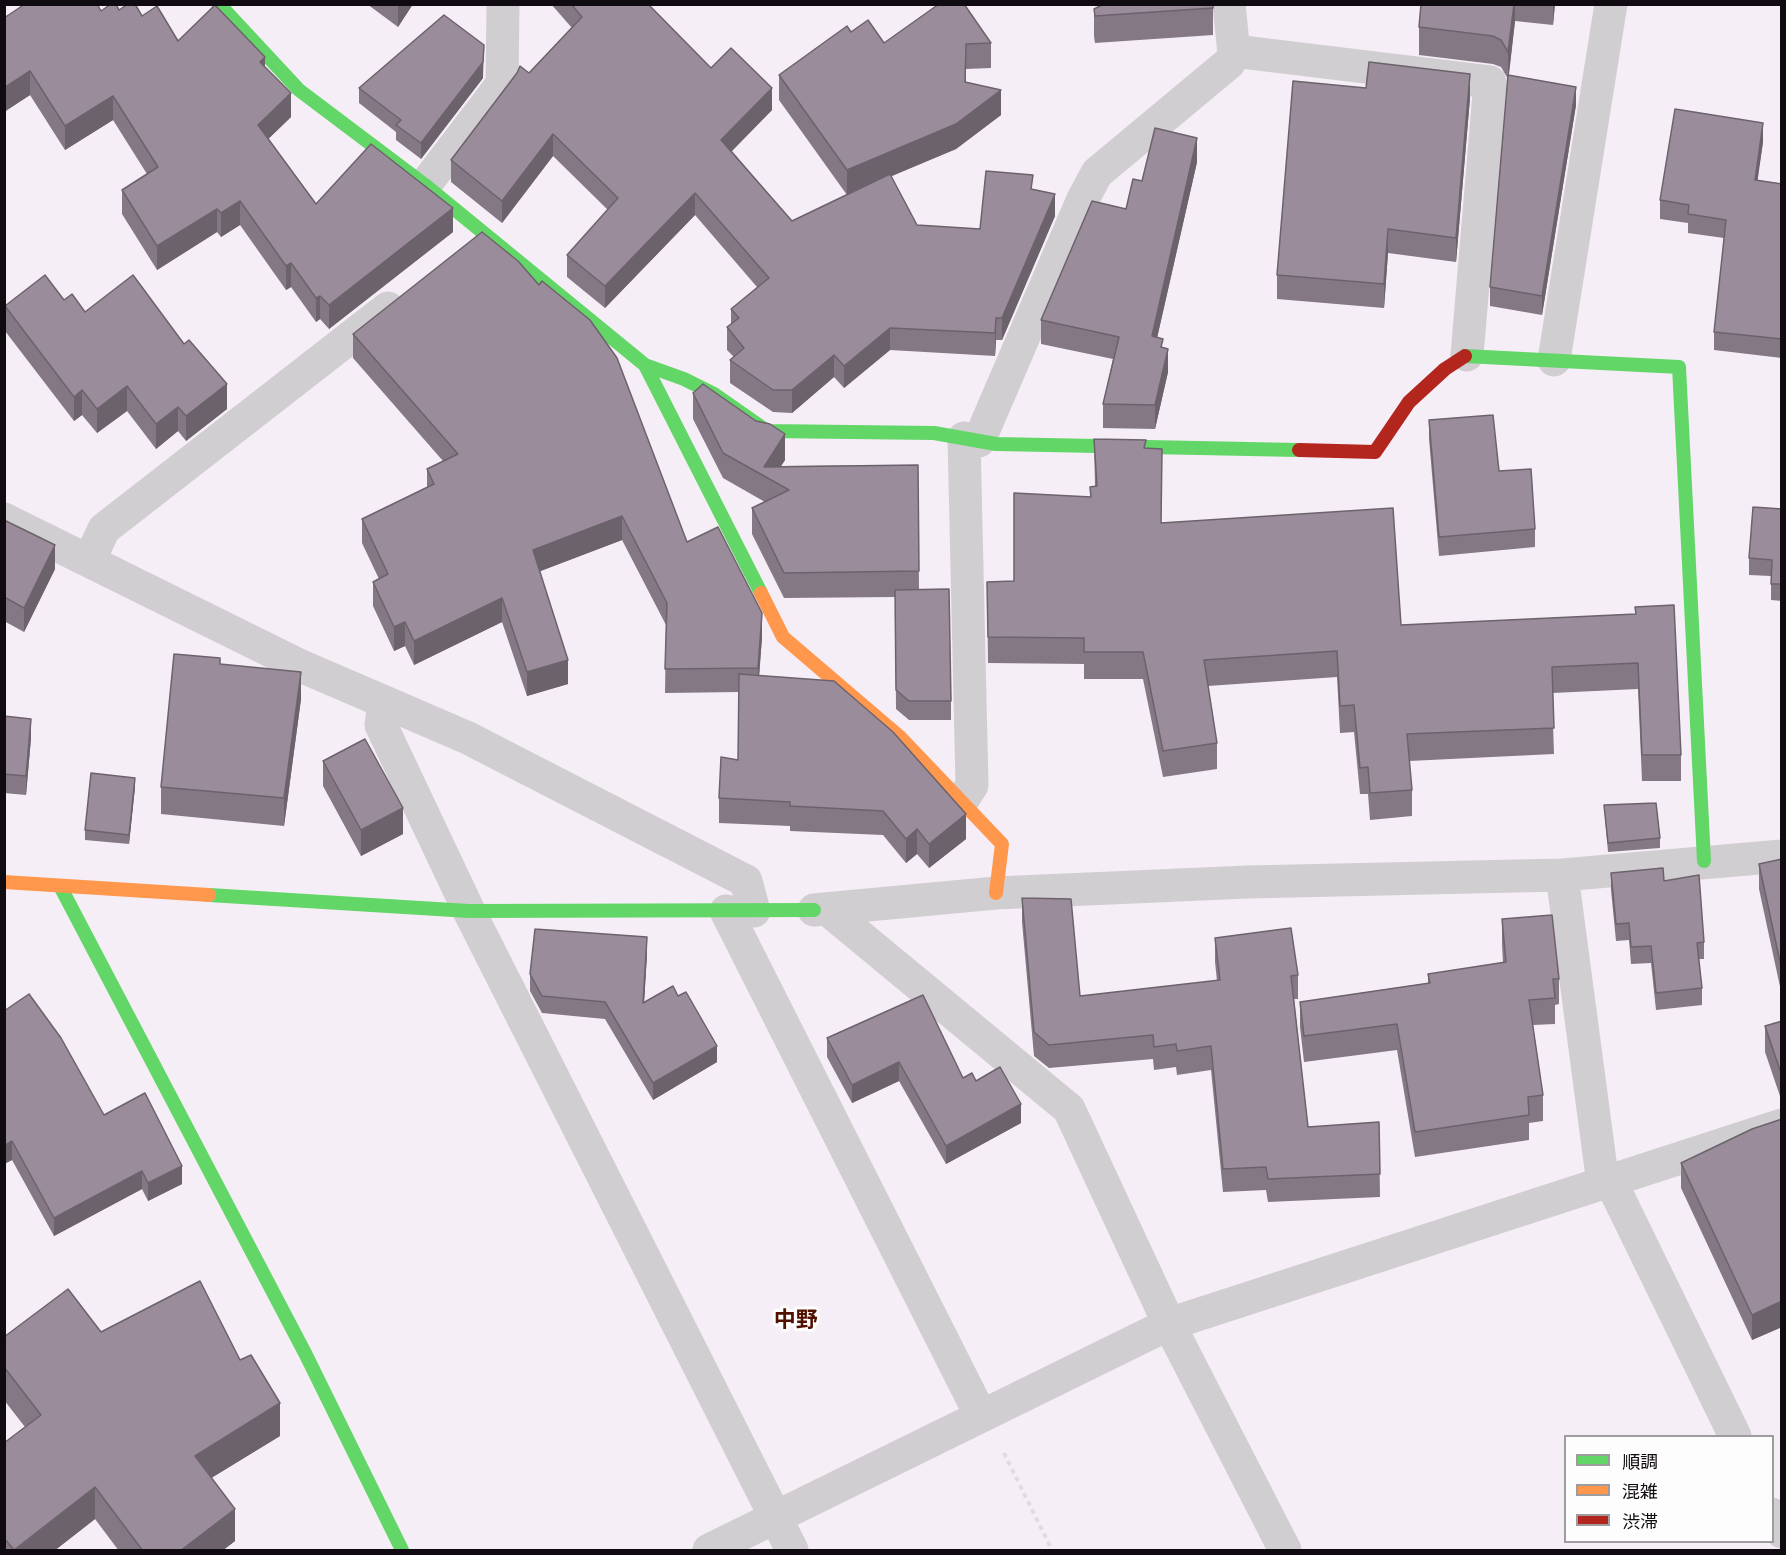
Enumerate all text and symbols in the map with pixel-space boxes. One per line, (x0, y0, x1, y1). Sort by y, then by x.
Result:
district label: 中野 (774, 1308, 818, 1334)
legend (1564, 1435, 1774, 1543)
text: 順調 (1622, 1451, 1658, 1473)
text: 混雑 (1622, 1481, 1658, 1503)
text: 渋滞 (1622, 1511, 1658, 1533)

